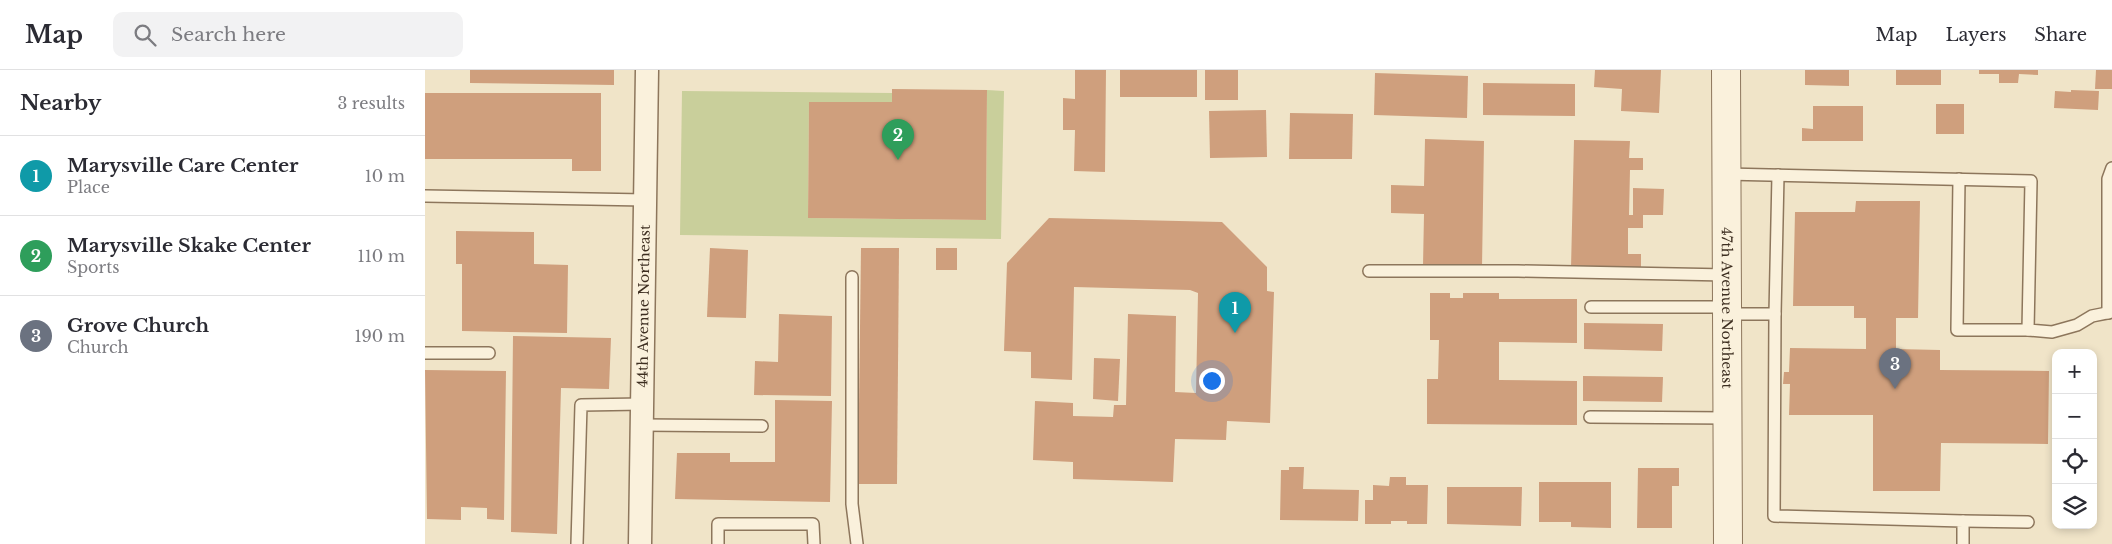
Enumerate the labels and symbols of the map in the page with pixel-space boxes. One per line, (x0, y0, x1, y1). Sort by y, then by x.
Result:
pin: 2 (882, 119, 914, 160)
street label: 44th Avenue Northeast (633, 224, 654, 387)
street label: 47th Avenue Northeast (1718, 227, 1736, 389)
pin: 1 (1219, 292, 1251, 333)
pin: 3 (1879, 348, 1911, 389)
your location (1199, 368, 1225, 394)

